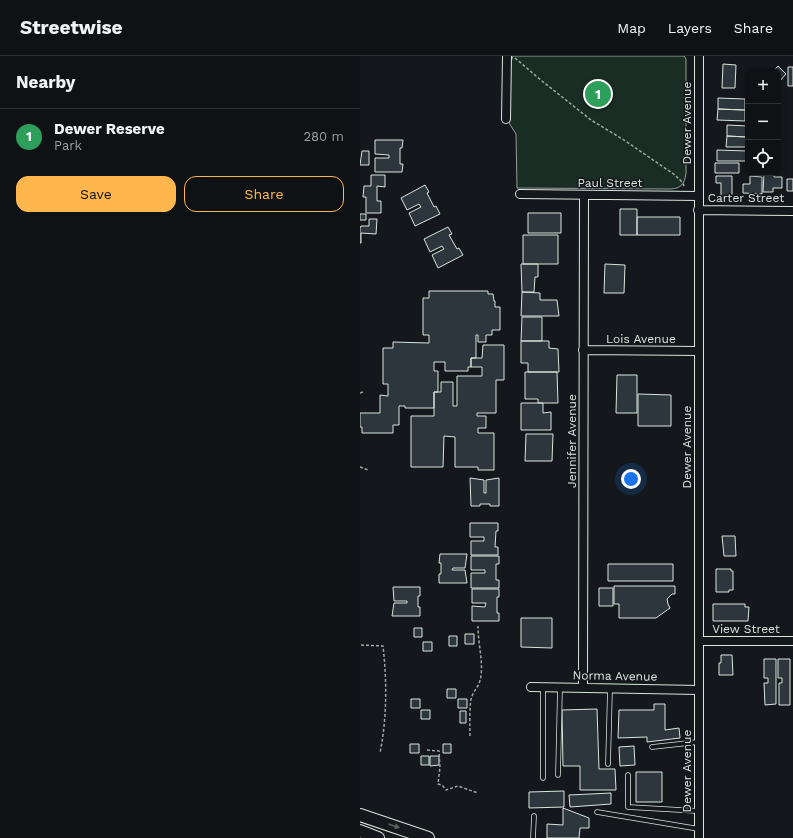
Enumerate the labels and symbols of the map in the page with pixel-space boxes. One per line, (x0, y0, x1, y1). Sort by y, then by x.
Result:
pin: 1 (585, 79, 611, 109)
street label: Dewer Avenue (680, 81, 694, 164)
street label: Paul Street (578, 176, 642, 190)
street label: Carter Street (708, 191, 784, 205)
street label: Lois Avenue (606, 332, 676, 346)
street label: Jennifer Avenue (565, 394, 579, 488)
street label: Dewer Avenue (680, 405, 694, 488)
your location (621, 469, 641, 489)
street label: View Street (712, 622, 780, 636)
street label: Norma Avenue (572, 668, 658, 684)
street label: Dewer Avenue (680, 729, 694, 812)
one-way arrow (388, 824, 400, 830)

